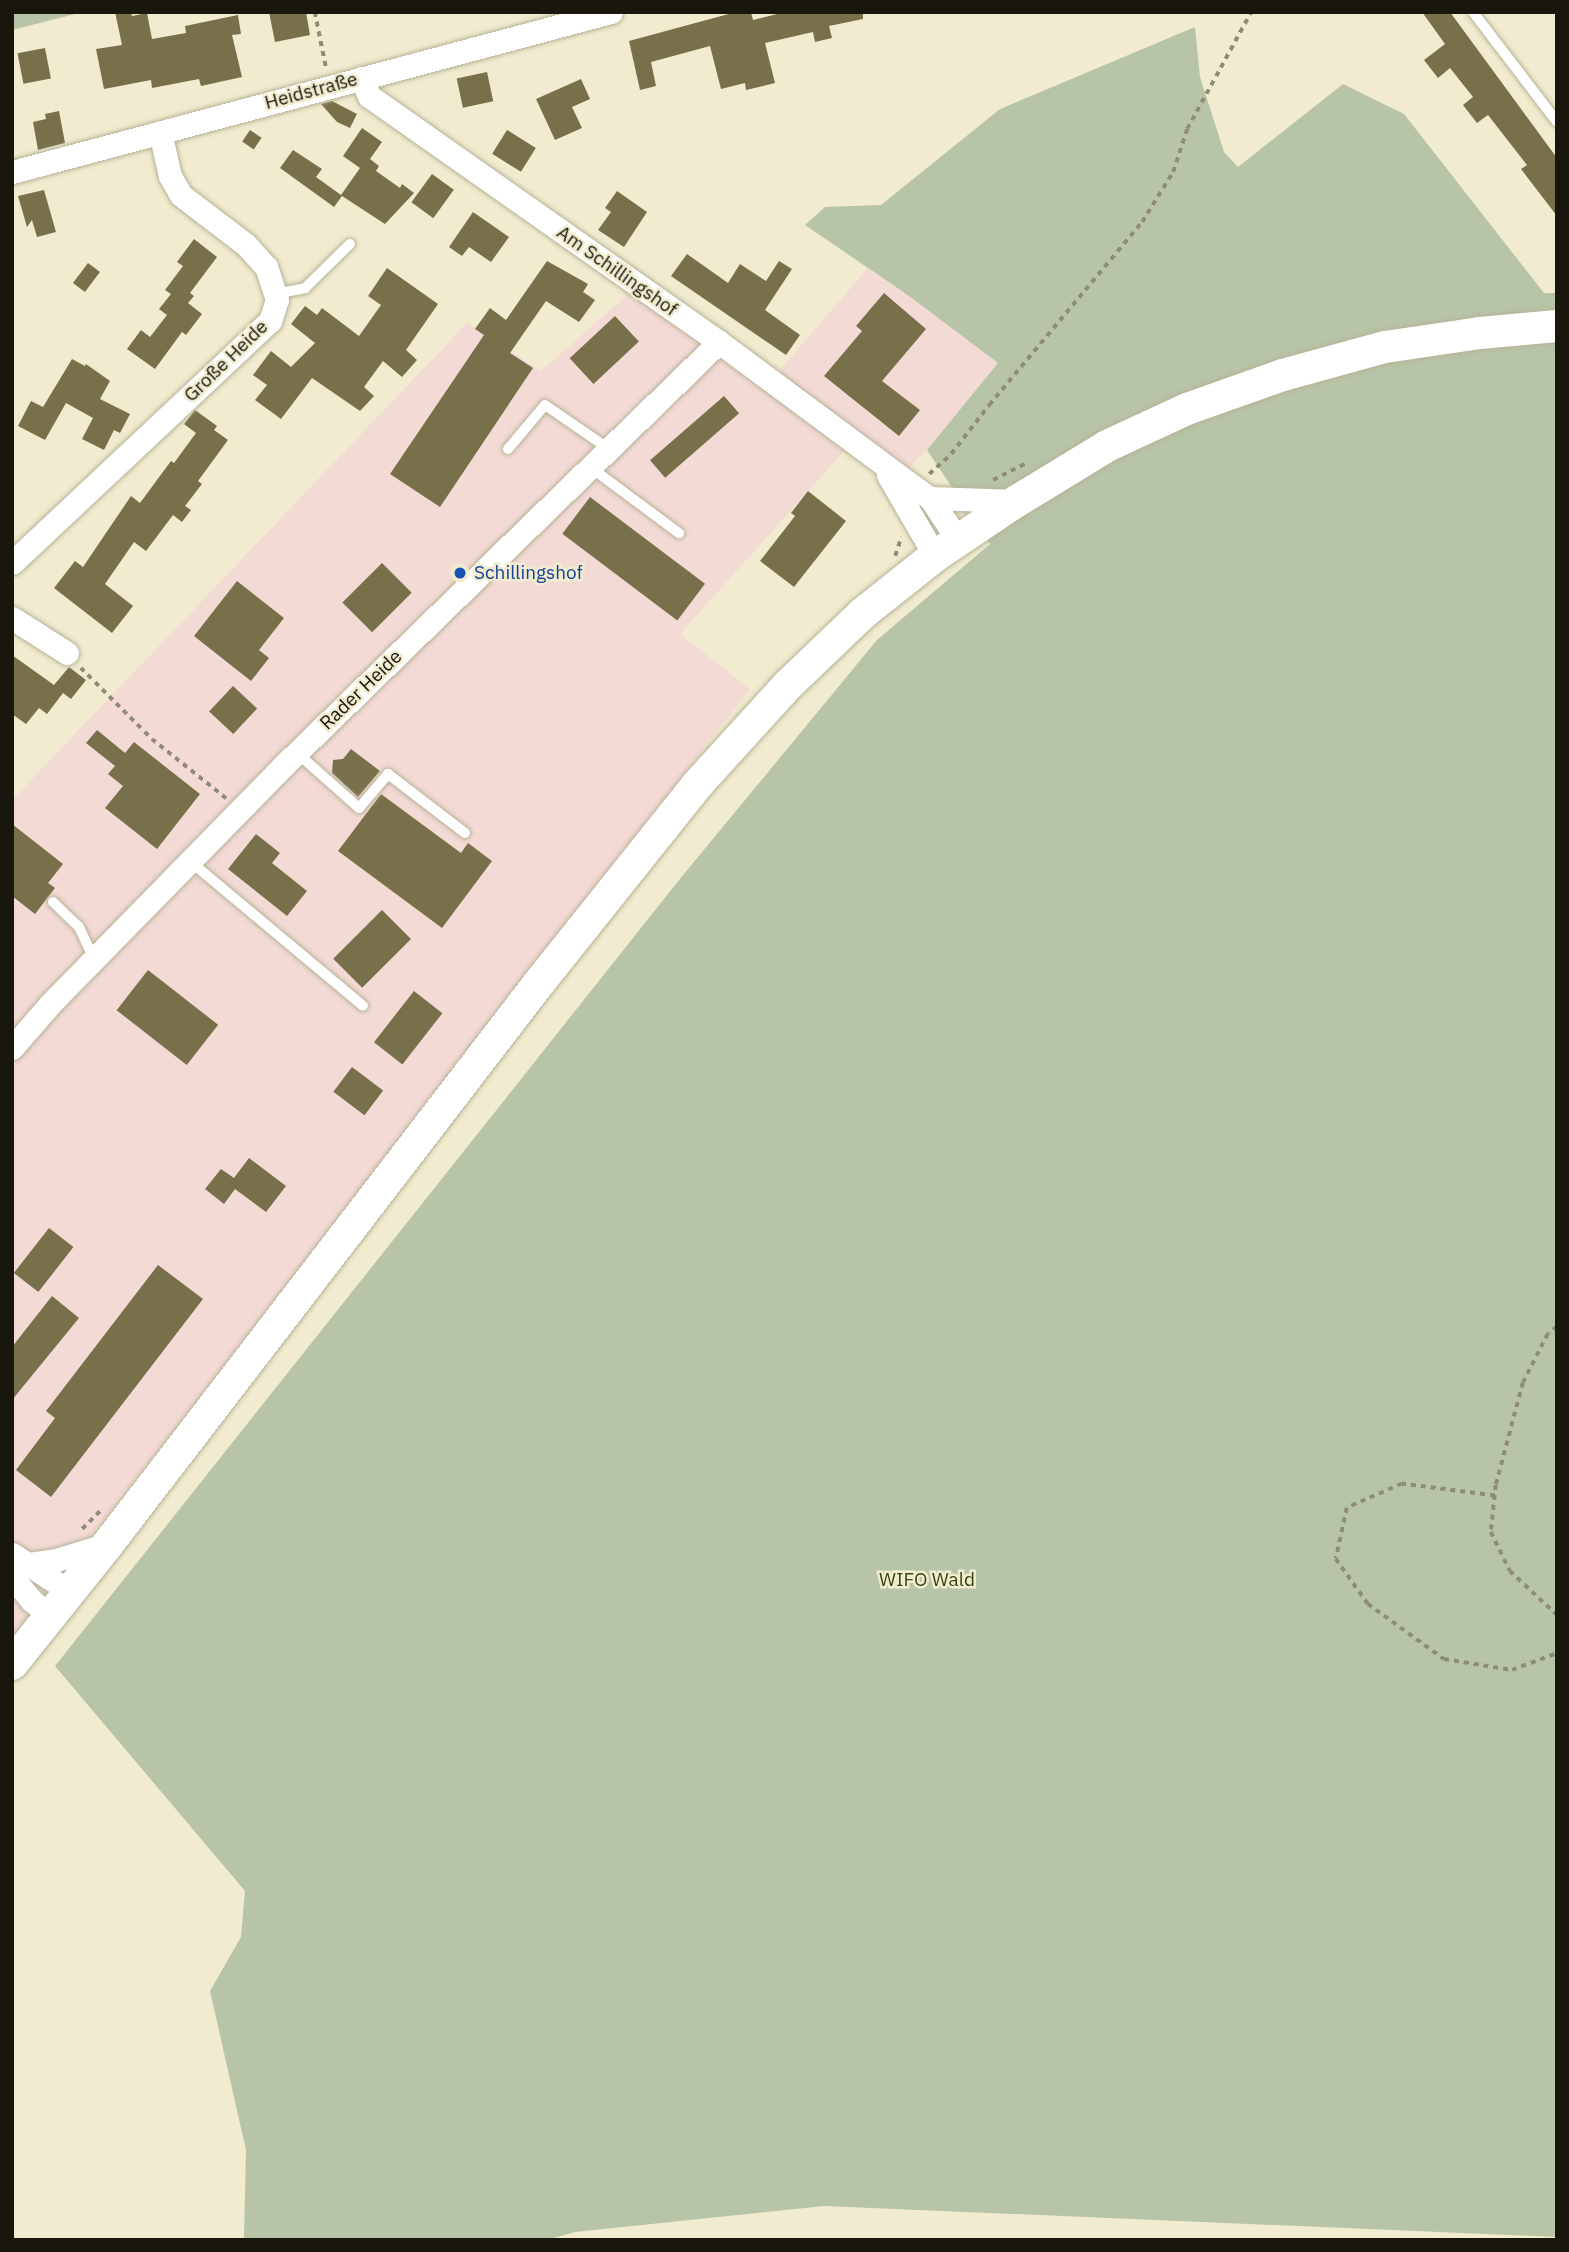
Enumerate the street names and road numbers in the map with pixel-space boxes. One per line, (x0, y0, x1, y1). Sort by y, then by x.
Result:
street label: Heidstraße (262, 68, 360, 114)
street label: Am Schillingshof (552, 221, 682, 321)
street label: Große Heide (179, 315, 273, 407)
street label: Rader Heide (315, 645, 407, 735)

